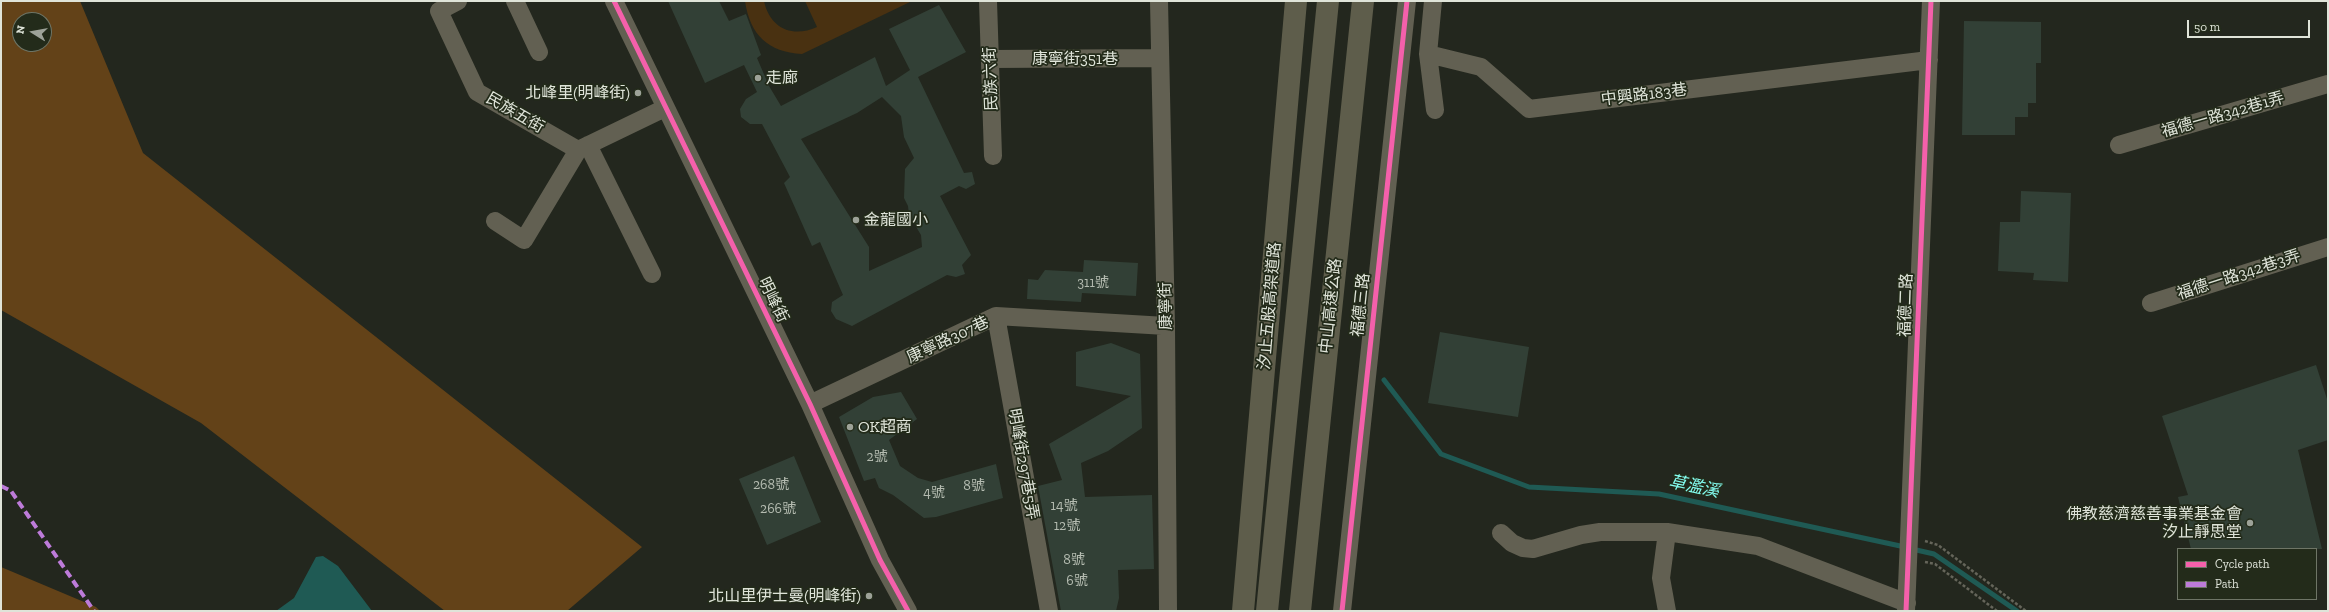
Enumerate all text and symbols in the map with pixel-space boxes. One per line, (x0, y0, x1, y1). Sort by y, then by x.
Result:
north arrow (12, 12, 52, 52)
scale bar (2189, 12, 2312, 38)
text: 50 m (2194, 20, 2220, 34)
text: N (14, 24, 28, 35)
street label: 民族六街 (980, 47, 1002, 111)
street label: 康寧街351巷 (1032, 49, 1118, 69)
place label: 走廊 (766, 68, 798, 88)
marker: 走廊 (753, 73, 763, 83)
street label: 中興路183巷 (1600, 80, 1688, 110)
place label: 北峰里(明峰街) (525, 83, 630, 103)
marker: 北峰里(明峰街) (633, 88, 643, 98)
street label: 福德一路342巷1弄 (2159, 88, 2287, 142)
street label: 民族五街 (482, 89, 548, 137)
place label: 金龍國小 (864, 210, 928, 230)
marker: 金龍國小 (851, 215, 861, 225)
street label: 汐止五股高架道路 (1255, 241, 1285, 371)
street label: 福德一路342巷3弄 (2175, 246, 2303, 304)
street label: 中山高速公路 (1316, 257, 1346, 355)
street label: 福德三路 (1348, 272, 1374, 338)
street label: 福德二路 (1895, 273, 1917, 337)
street label: 明峰街 (754, 274, 792, 326)
house number: 311號 (1077, 275, 1109, 291)
street label: 康寧街 (1156, 282, 1176, 330)
street label: 康寧路307巷 (904, 313, 992, 367)
street label: 明峰街297巷5弄 (1004, 407, 1042, 521)
place label: OK超商 (858, 417, 912, 437)
marker: OK超商 (845, 422, 855, 432)
house number: 2號 (866, 449, 888, 465)
water label: 草濫溪 (1667, 472, 1721, 502)
house number: 268號 (753, 477, 789, 493)
house number: 8號 (963, 478, 985, 494)
house number: 4號 (923, 485, 945, 501)
house number: 14號 (1051, 498, 1077, 514)
house number: 266號 (760, 501, 796, 517)
place label: 佛教慈濟慈善事業基金會 汐止靜思堂 (2066, 504, 2242, 542)
house number: 12號 (1054, 518, 1080, 534)
marker: 佛教慈濟慈善事業基金會 汐止靜思堂 (2245, 518, 2255, 528)
legend (2177, 548, 2317, 600)
house number: 8號 (1063, 552, 1085, 568)
text: Cycle path (2215, 557, 2269, 571)
house number: 6號 (1066, 573, 1088, 589)
text: Path (2215, 577, 2239, 591)
place label: 北山里伊士曼(明峰街) (708, 586, 861, 606)
marker: 北山里伊士曼(明峰街) (864, 591, 874, 601)

